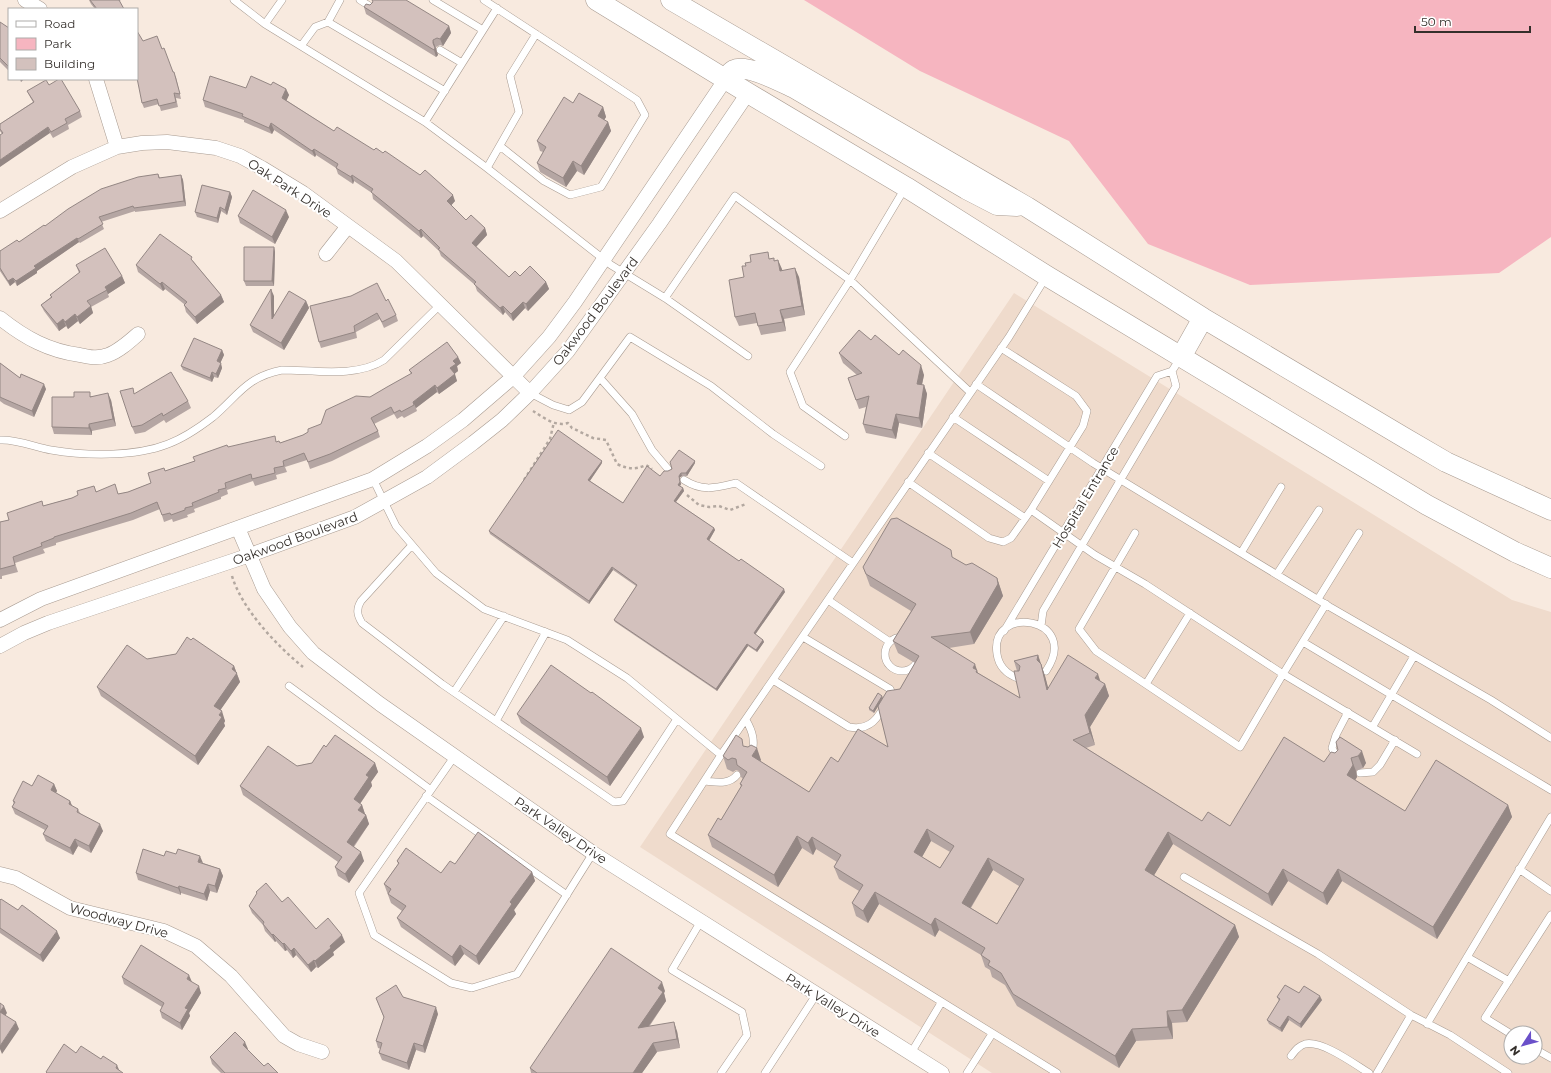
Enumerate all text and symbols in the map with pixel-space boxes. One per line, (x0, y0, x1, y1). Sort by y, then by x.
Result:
legend (8, 8, 138, 80)
scale bar (1415, 8, 1530, 34)
text: 50 m (1421, 14, 1452, 29)
text: Road (44, 16, 75, 31)
text: Park (44, 36, 72, 51)
text: Building (44, 56, 95, 71)
street label: Oak Park Drive (245, 155, 335, 221)
street label: Oakwood Boulevard (549, 253, 641, 369)
street label: Hospital Entrance (1048, 443, 1122, 551)
street label: Oakwood Boulevard (230, 508, 360, 568)
street label: Park Valley Drive (512, 793, 611, 867)
street label: Woodway Drive (68, 899, 170, 941)
street label: Park Valley Drive (783, 969, 883, 1041)
north arrow (1503, 1025, 1543, 1065)
text: N (1507, 1043, 1523, 1059)

